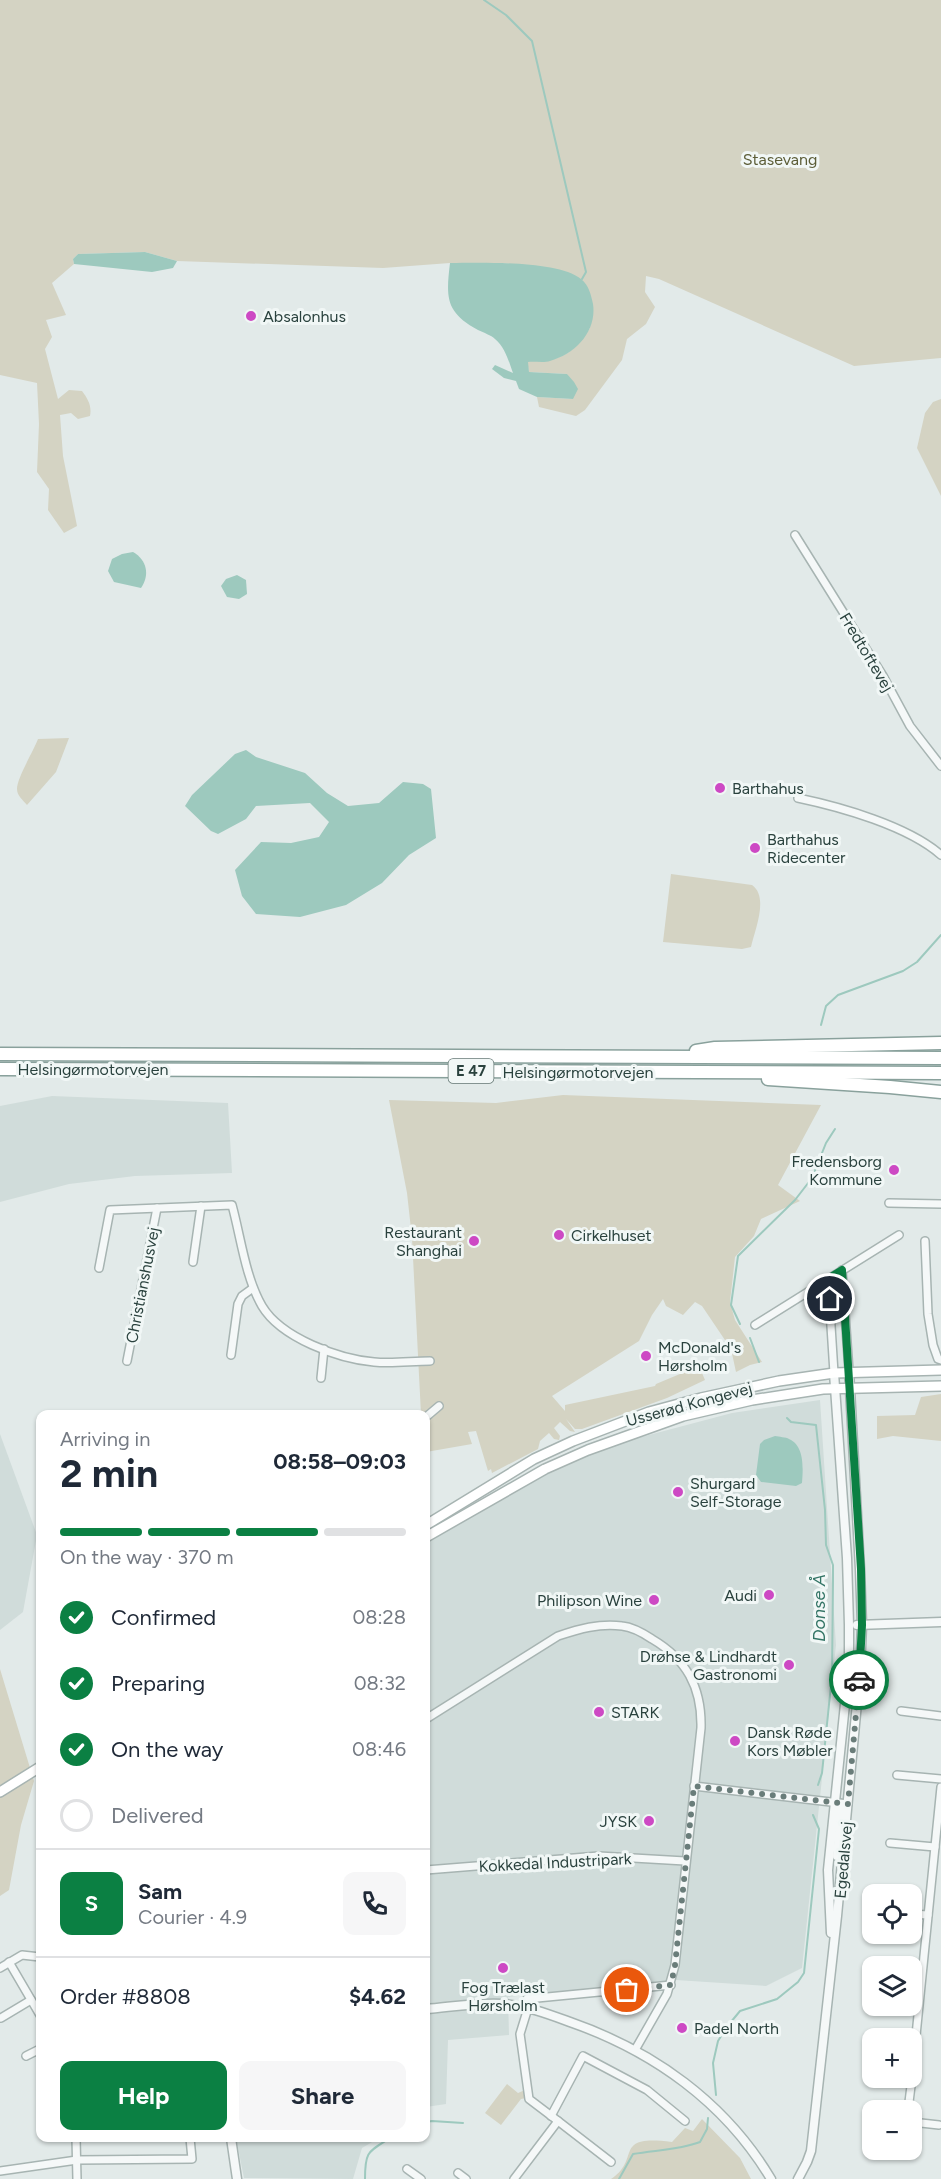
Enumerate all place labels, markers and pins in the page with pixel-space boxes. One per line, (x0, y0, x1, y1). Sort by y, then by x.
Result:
place label: Absalonhus (263, 307, 346, 326)
marker: Absalonhus (244, 309, 258, 323)
place label: Barthahus (732, 779, 804, 798)
marker: Barthahus (713, 781, 727, 795)
place label: Barthahus Ridecenter (767, 830, 846, 867)
marker: Barthahus Ridecenter (748, 841, 762, 855)
place label: Fredensborg Kommune (791, 1152, 882, 1189)
marker: Fredensborg Kommune (887, 1163, 901, 1177)
place label: Restaurant Shanghai (384, 1223, 462, 1260)
place label: Cirkelhuset (571, 1226, 652, 1245)
marker: Cirkelhuset (552, 1228, 566, 1242)
marker: Restaurant Shanghai (467, 1234, 481, 1248)
pin (804, 1273, 855, 1324)
place label: McDonald's Hørsholm (658, 1338, 741, 1375)
marker: McDonald's Hørsholm (639, 1349, 653, 1363)
place label: Shurgard Self-Storage (690, 1474, 782, 1511)
marker: Shurgard Self-Storage (671, 1485, 685, 1499)
place label: Audi (724, 1586, 757, 1605)
marker: Audi (762, 1588, 776, 1602)
place label: Philipson Wine (537, 1591, 642, 1610)
marker: Philipson Wine (647, 1593, 661, 1607)
place label: Drøhse & Lindhardt Gastronomi (640, 1647, 777, 1684)
marker: Drøhse & Lindhardt Gastronomi (782, 1658, 796, 1672)
place label: STARK (611, 1703, 659, 1722)
marker: STARK (592, 1705, 606, 1719)
place label: Dansk Røde Kors Møbler (747, 1723, 833, 1760)
marker: Dansk Røde Kors Møbler (728, 1734, 742, 1748)
place label: JYSK (600, 1812, 637, 1831)
marker: JYSK (642, 1814, 656, 1828)
marker: Fog Trælast Hørsholm (496, 1961, 510, 1975)
pin (601, 1964, 652, 2015)
place label: Fog Trælast Hørsholm (461, 1978, 545, 2015)
place label: Padel North (694, 2019, 779, 2038)
marker: Padel North (675, 2021, 689, 2035)

